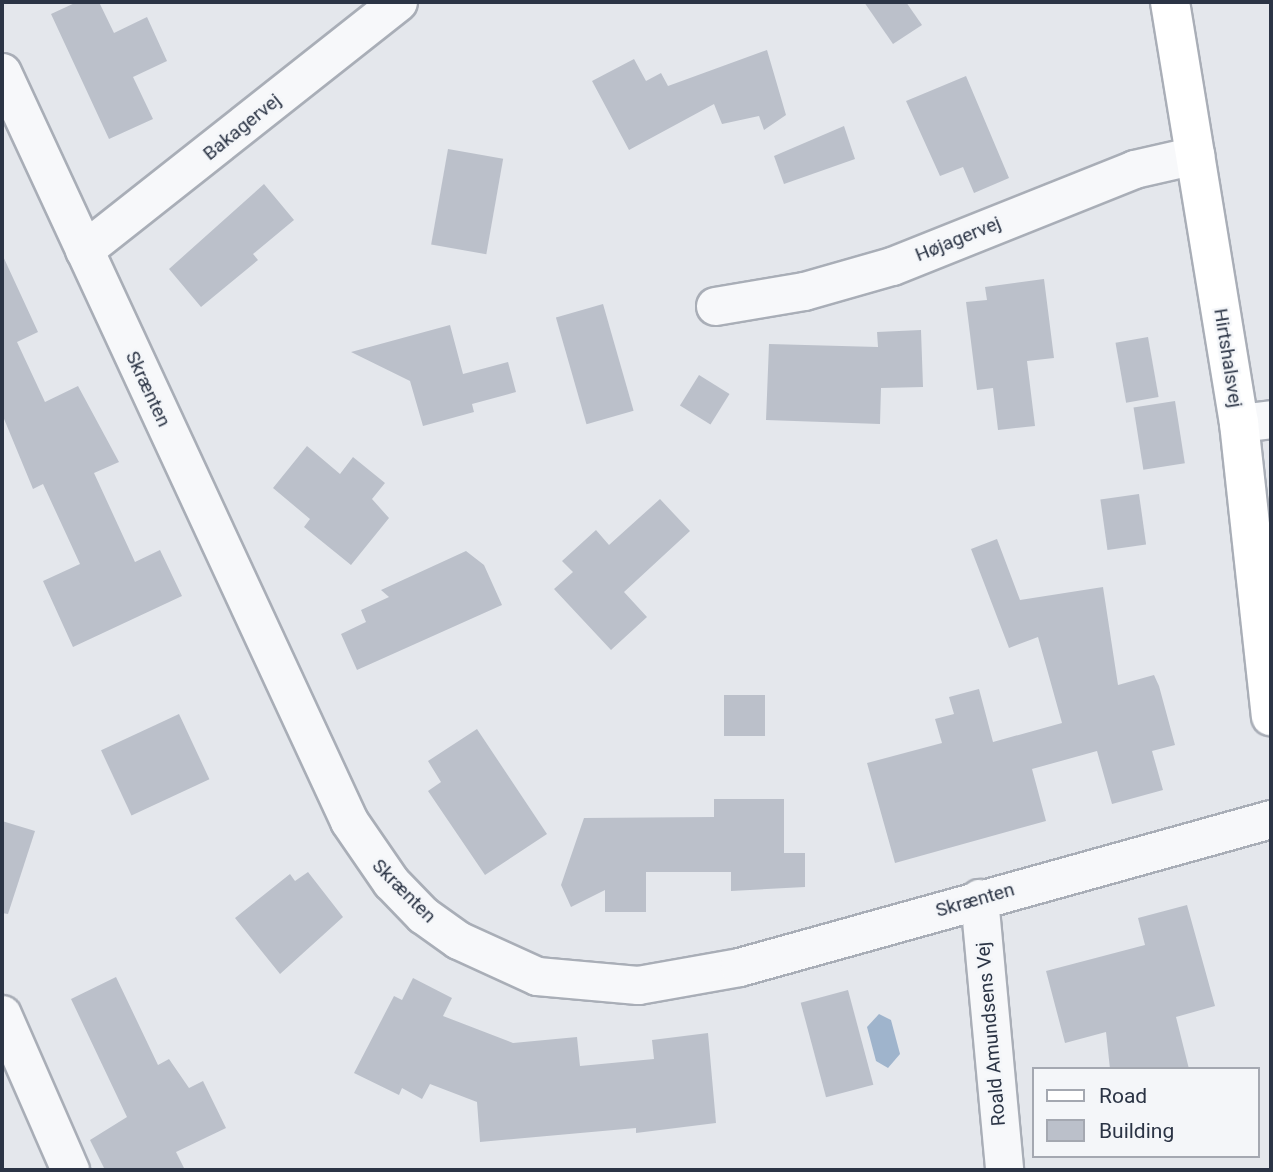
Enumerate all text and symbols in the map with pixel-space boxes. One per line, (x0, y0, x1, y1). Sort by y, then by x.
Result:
street label: Bakagervej (199, 89, 285, 165)
street label: Højagervej (912, 212, 1004, 266)
street label: Hirtshalsvej (1209, 307, 1247, 409)
street label: Skrænten (121, 348, 175, 430)
street label: Skrænten (367, 854, 441, 928)
street label: Skrænten (933, 878, 1017, 922)
street label: Roald Amundsens Vej (972, 941, 1010, 1127)
legend (1032, 1067, 1259, 1158)
text: Road (1099, 1084, 1147, 1108)
text: Building (1099, 1119, 1174, 1143)

